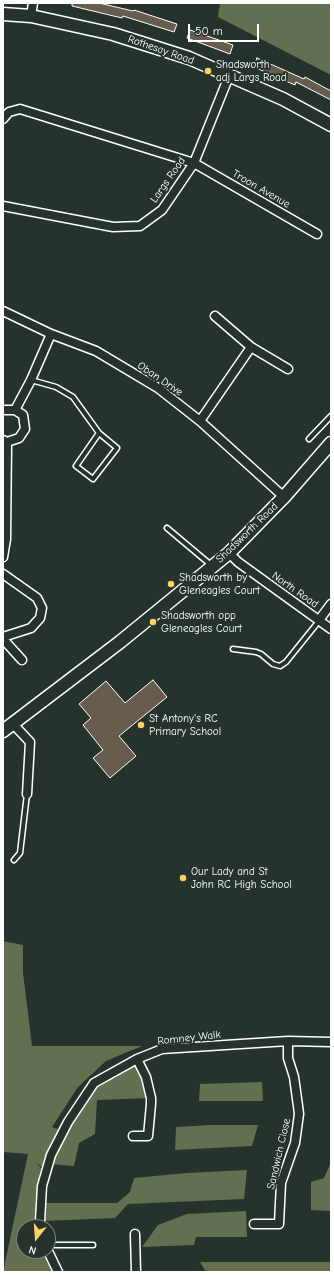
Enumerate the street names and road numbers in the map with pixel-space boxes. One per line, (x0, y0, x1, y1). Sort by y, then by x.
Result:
street label: Rothesay Road (126, 32, 196, 68)
street label: Largs Road (147, 155, 189, 205)
street label: Troon Avenue (230, 167, 292, 211)
street label: Oban Drive (135, 359, 185, 399)
street label: Shadsworth Road (213, 500, 281, 566)
street label: North Road (269, 569, 321, 611)
street label: Romney Walk (157, 1028, 221, 1048)
street label: Sandwich Close (264, 1117, 294, 1191)

